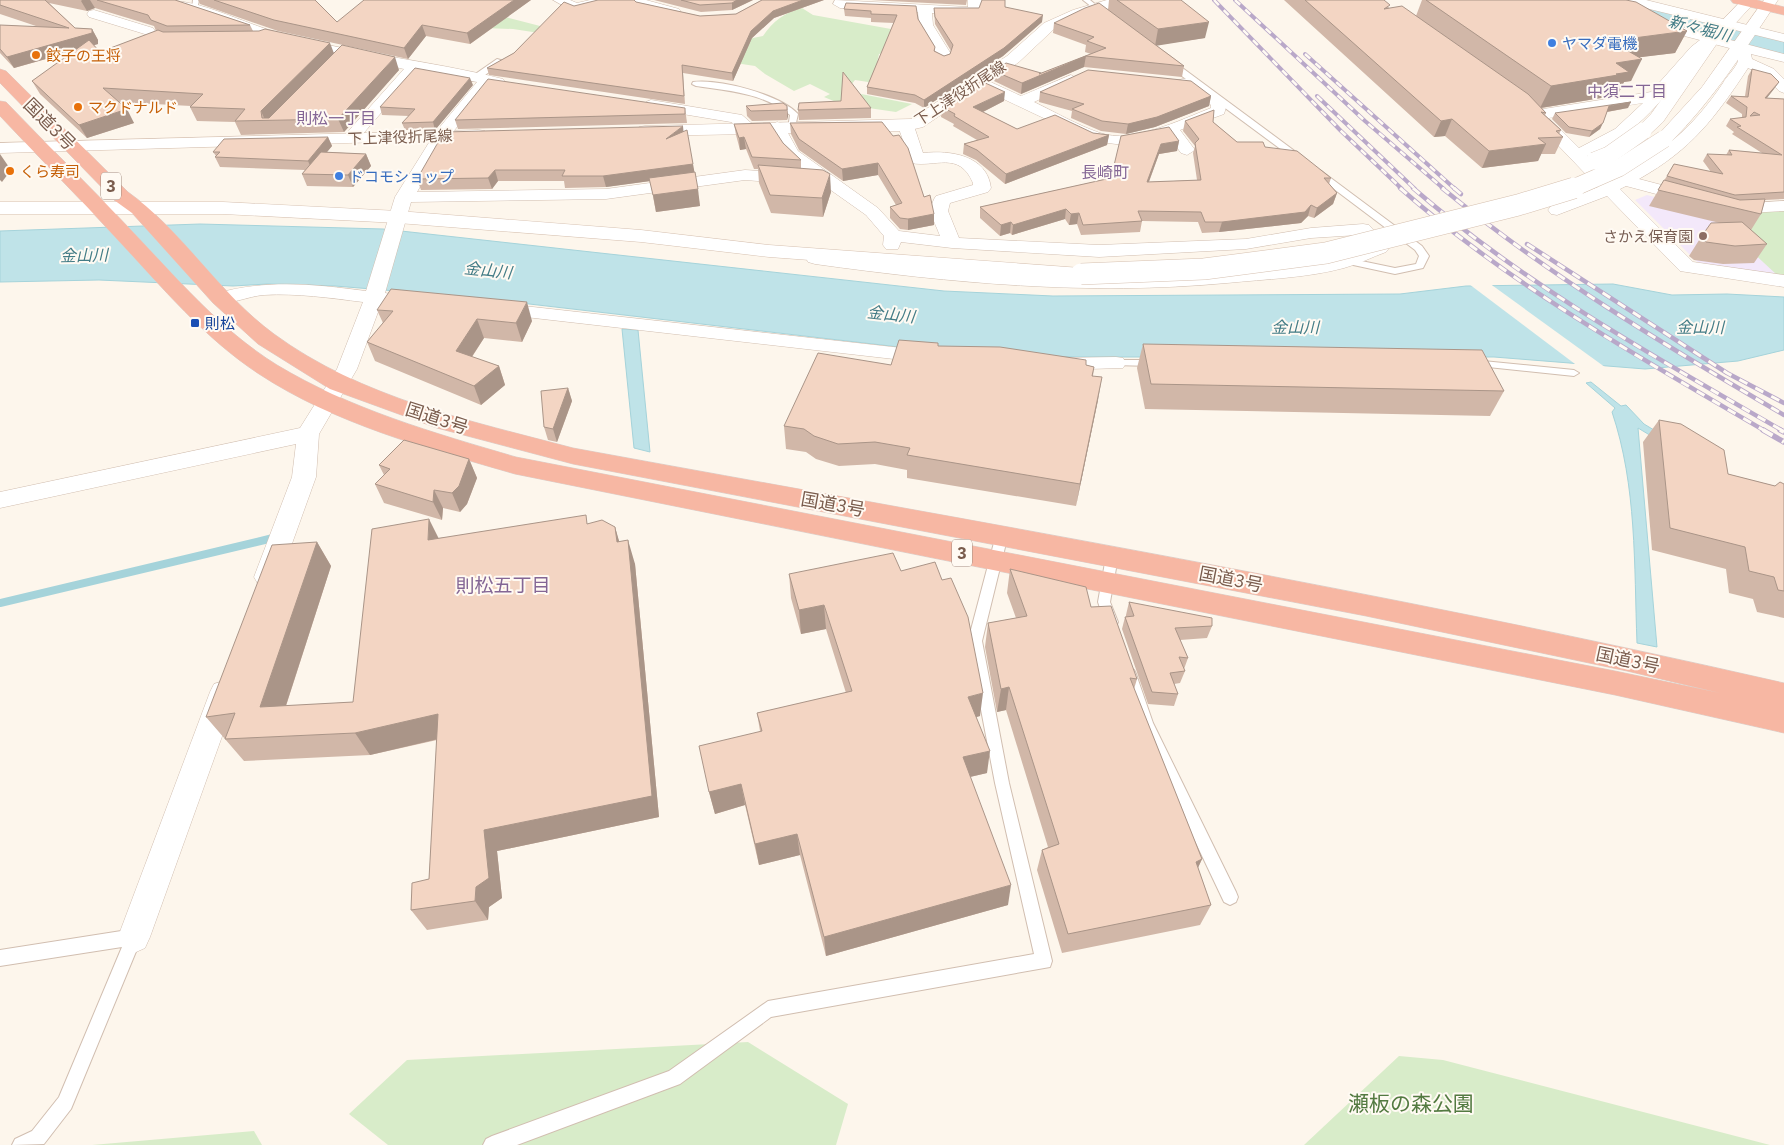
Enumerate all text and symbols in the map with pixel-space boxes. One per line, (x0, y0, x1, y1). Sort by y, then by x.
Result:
water label: 新々堀川 (1667, 11, 1735, 46)
place label: ヤマダ電機 (1562, 34, 1637, 53)
marker: ヤマダ電機 (1546, 37, 1558, 49)
place label: 餃子の王将 (46, 46, 121, 65)
marker: 餃子の王将 (30, 49, 42, 61)
street label: 下上津役折尾線 (911, 56, 1009, 130)
district label: 中須二丁目 (1587, 81, 1667, 101)
street label: 国道3号 (19, 93, 81, 155)
place label: マクドナルド (88, 98, 178, 117)
marker: マクドナルド (72, 101, 84, 113)
district label: 則松一丁目 (296, 108, 376, 128)
street label: 下上津役折尾線 (347, 126, 453, 148)
place label: くら寿司 (20, 162, 80, 181)
district label: 長崎町 (1081, 162, 1129, 182)
marker: くら寿司 (4, 165, 16, 177)
place label: ドコモショップ (349, 167, 454, 186)
marker: ドコモショップ (333, 170, 345, 182)
road number: 3 (101, 172, 121, 200)
place label: さかえ保育園 (1603, 227, 1693, 246)
marker: さかえ保育園 (1697, 230, 1709, 242)
water label: 金山川 (60, 245, 110, 265)
water label: 金山川 (463, 258, 515, 283)
water label: 金山川 (866, 302, 918, 327)
place label: 則松 (205, 314, 235, 333)
marker: 則松 (189, 317, 201, 329)
water label: 金山川 (1271, 317, 1321, 337)
water label: 金山川 (1676, 317, 1726, 337)
street label: 国道3号 (403, 397, 471, 439)
street label: 国道3号 (799, 487, 867, 521)
road number: 3 (952, 540, 972, 566)
street label: 国道3号 (1197, 562, 1265, 596)
district label: 則松五丁目 (455, 573, 551, 597)
street label: 国道3号 (1594, 642, 1662, 678)
park label: 瀬板の森公園 (1348, 1089, 1474, 1117)

